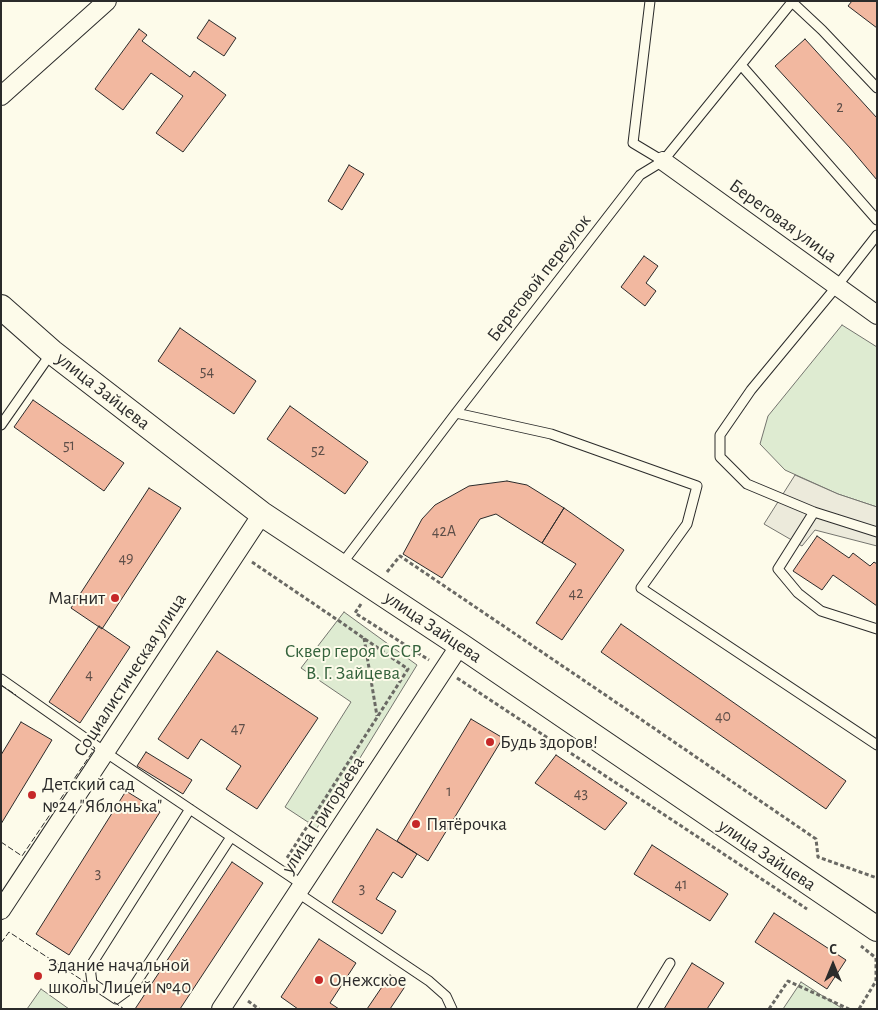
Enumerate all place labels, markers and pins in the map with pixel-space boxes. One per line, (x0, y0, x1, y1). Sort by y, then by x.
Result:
place label: Магнит (48, 587, 105, 609)
marker: Магнит (109, 592, 121, 604)
place label: Будь здоров! (500, 731, 598, 753)
marker: Будь здоров! (484, 736, 496, 748)
place label: Детский сад №24 "Яблонька" (42, 773, 162, 817)
marker: Детский сад №24 "Яблонька" (26, 789, 38, 801)
place label: Пятёрочка (426, 813, 507, 835)
marker: Пятёрочка (410, 818, 422, 830)
place label: Здание начальной школы Лицей №40 (48, 954, 191, 998)
place label: Онежское (329, 969, 406, 991)
marker: Здание начальной школы Лицей №40 (32, 970, 44, 982)
marker: Онежское (313, 974, 325, 986)

